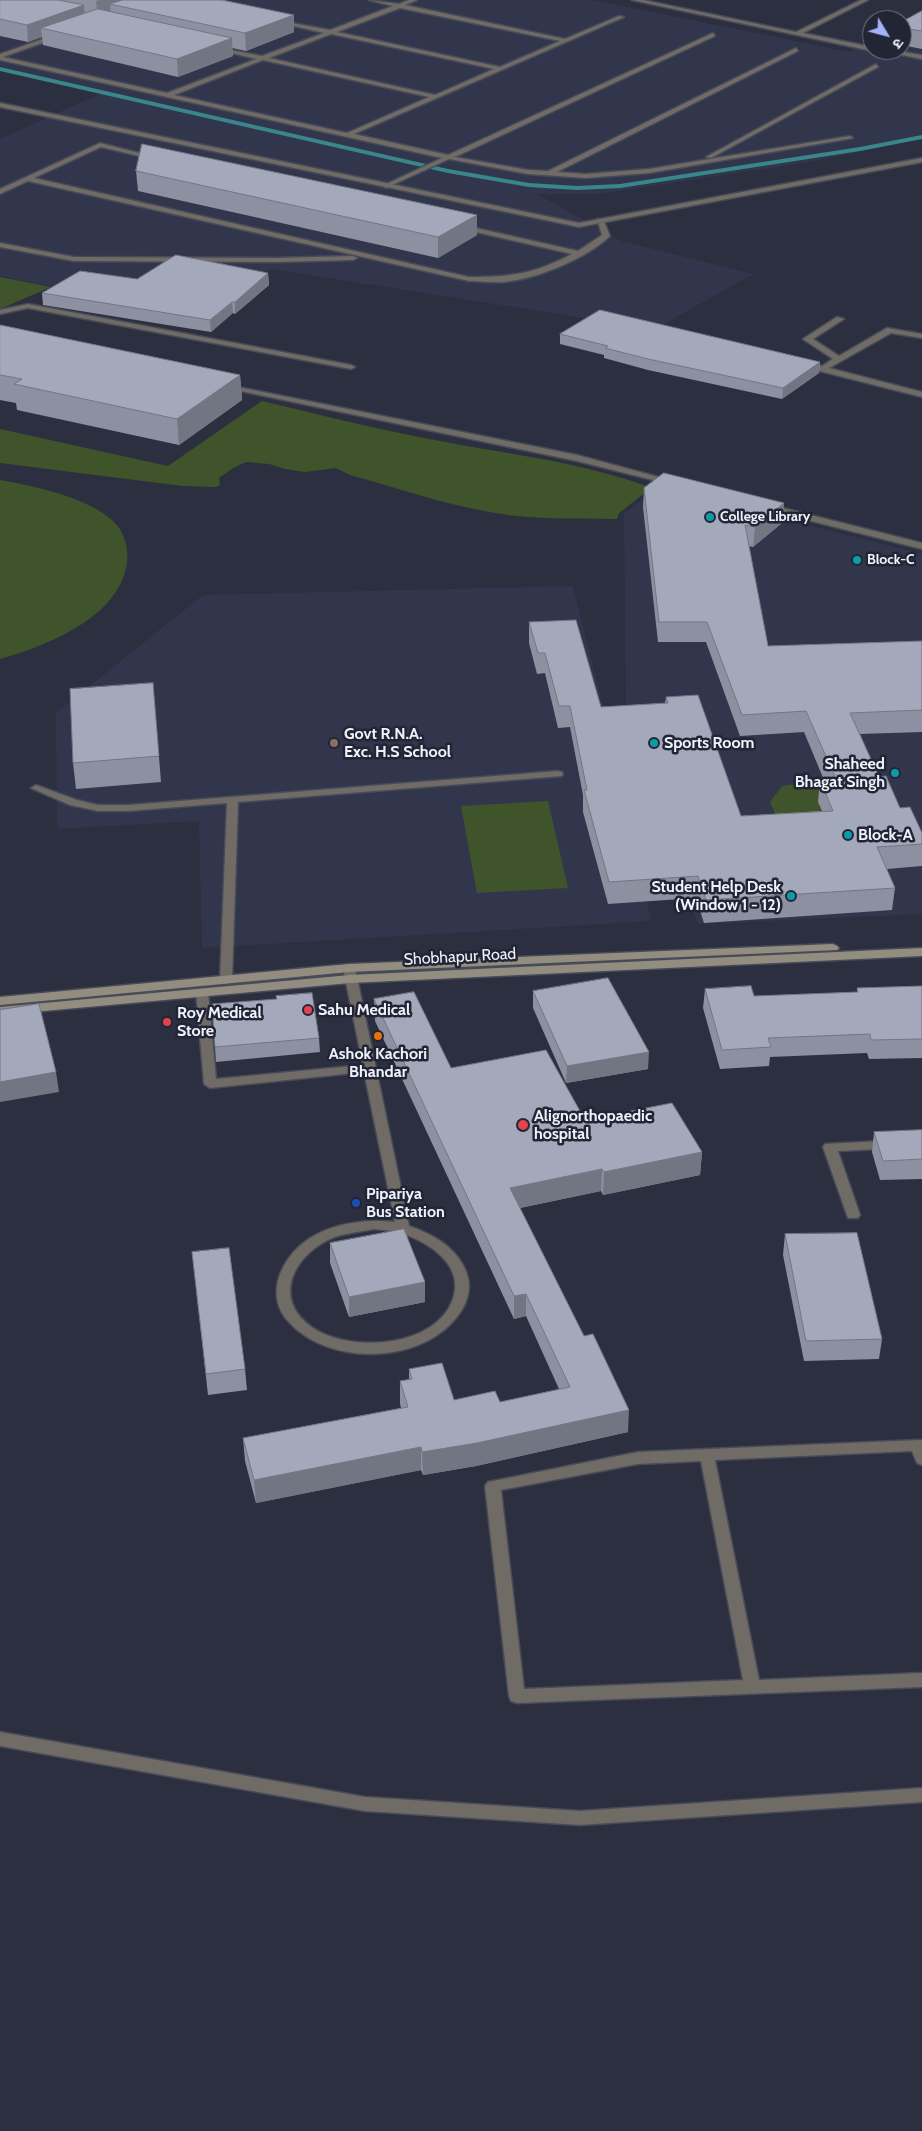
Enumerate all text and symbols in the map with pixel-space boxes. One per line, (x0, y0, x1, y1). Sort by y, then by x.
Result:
north arrow (862, 10, 912, 60)
text: उ (889, 35, 908, 52)
place label: College Library (720, 509, 810, 525)
marker: College Library (704, 511, 716, 523)
place label: Block-C (867, 552, 915, 568)
marker: Block-C (851, 554, 863, 566)
place label: Govt R.N.A. Exc. H.S School (344, 724, 451, 762)
place label: Sports Room (664, 733, 754, 753)
marker: Govt R.N.A. Exc. H.S School (328, 737, 340, 749)
marker: Sports Room (648, 737, 660, 749)
place label: Shaheed Bhagat Singh (795, 754, 885, 792)
marker: Shaheed Bhagat Singh (889, 767, 901, 779)
place label: Block-A (858, 825, 913, 845)
marker: Block-A (842, 829, 854, 841)
place label: Student Help Desk (Window 1 - 12) (652, 877, 781, 915)
marker: Student Help Desk (Window 1 - 12) (785, 890, 797, 902)
street label: Shobhapur Road (403, 944, 517, 970)
place label: Sahu Medical (318, 1000, 410, 1020)
place label: Roy Medical Store (177, 1003, 262, 1041)
marker: Sahu Medical (302, 1004, 314, 1016)
marker: Roy Medical Store (161, 1016, 173, 1028)
marker: Ashok Kachori Bhandar (372, 1030, 384, 1042)
place label: Ashok Kachori Bhandar (329, 1044, 427, 1082)
place label: Alignorthopaedic hospital (534, 1106, 652, 1144)
marker: Alignorthopaedic hospital (516, 1118, 530, 1132)
place label: Pipariya Bus Station (366, 1184, 445, 1222)
marker: Pipariya Bus Station (350, 1197, 362, 1209)

